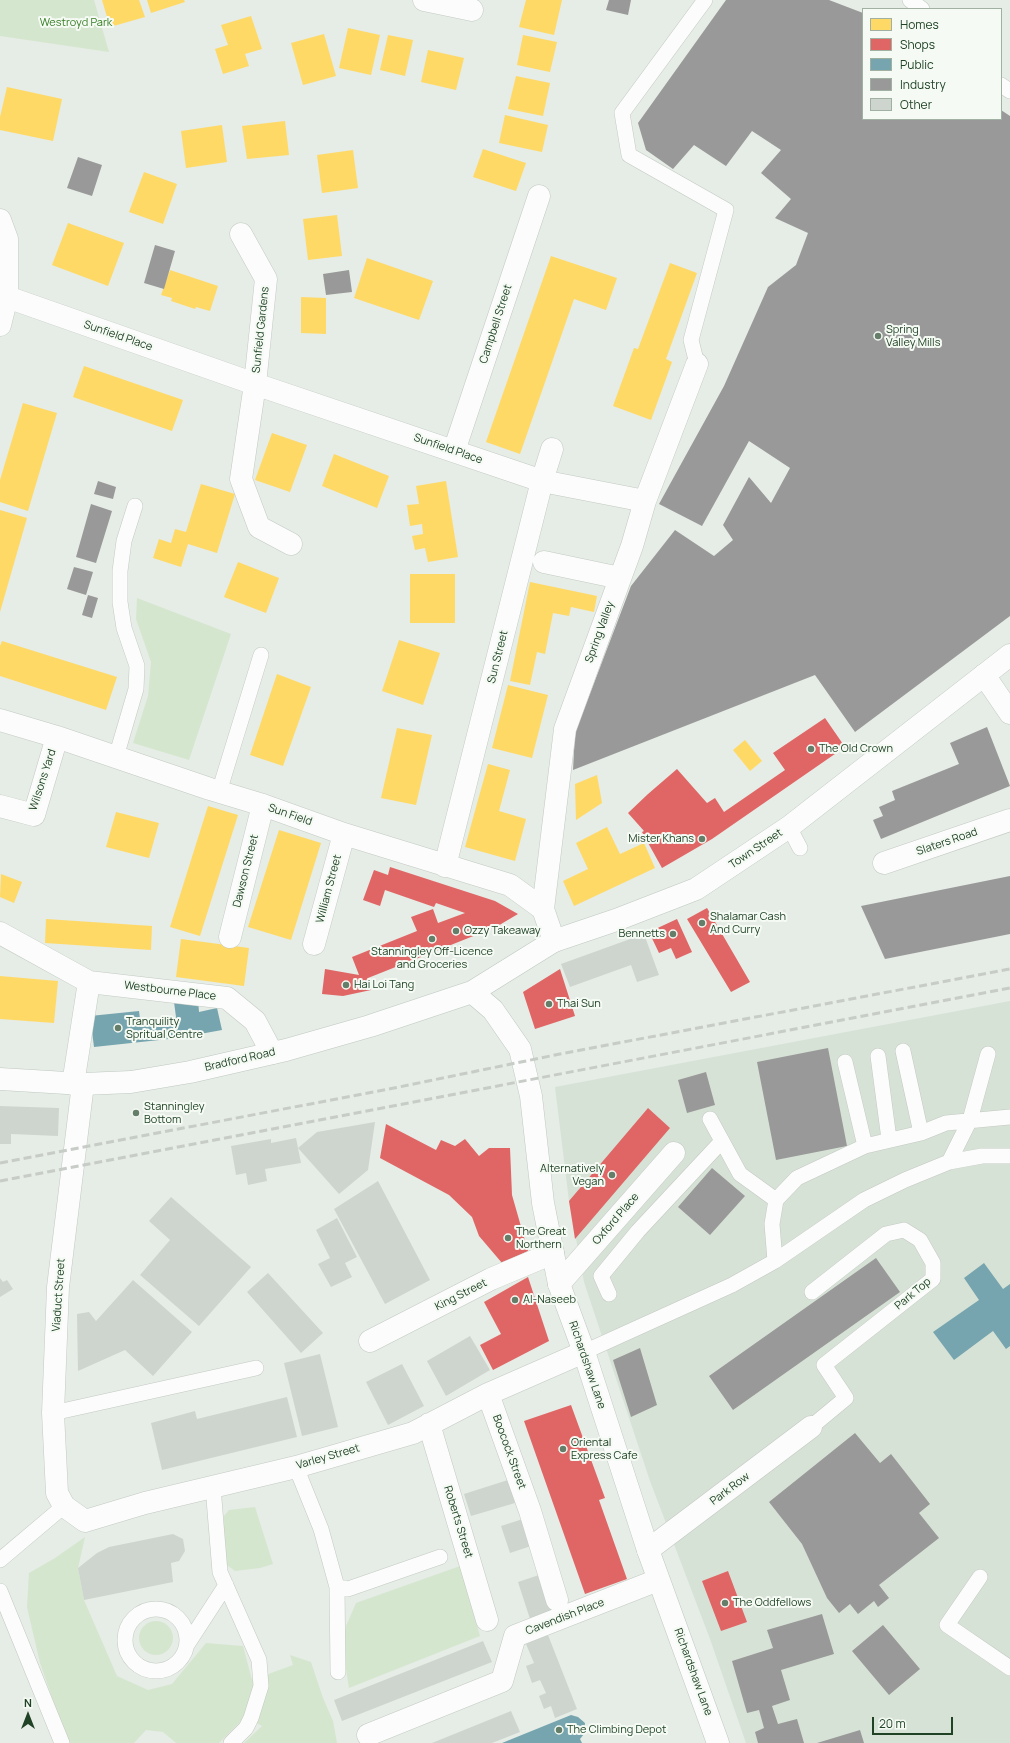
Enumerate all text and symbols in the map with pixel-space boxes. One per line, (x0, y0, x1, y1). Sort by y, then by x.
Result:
legend (862, 8, 1002, 120)
park label: Westroyd Park (40, 16, 112, 30)
text: Homes (900, 16, 939, 33)
text: Shops (900, 36, 935, 53)
text: Public (900, 56, 934, 73)
text: Industry (900, 76, 946, 93)
text: Other (900, 96, 932, 113)
street label: Campbell Street (477, 283, 515, 365)
street label: Sunfield Gardens (250, 286, 272, 374)
street label: Sunfield Place (82, 318, 154, 354)
place label: Spring Valley Mills (886, 323, 940, 349)
marker: Spring Valley Mills (873, 331, 883, 341)
street label: Sunfield Place (412, 431, 484, 467)
street label: Spring Valley (583, 599, 617, 665)
street label: Sun Street (485, 629, 511, 685)
place label: The Old Crown (819, 742, 893, 756)
marker: The Old Crown (806, 744, 816, 754)
street label: Wilsons Yard (27, 748, 59, 812)
street label: Sun Field (266, 801, 314, 829)
street label: Slaters Road (915, 825, 979, 859)
street label: Town Street (727, 826, 785, 872)
place label: Mister Khans (628, 832, 694, 846)
street label: Dawson Street (231, 833, 261, 909)
marker: Mister Khans (697, 834, 707, 844)
street label: William Street (314, 853, 344, 925)
place label: Shalamar Cash And Curry (710, 910, 786, 936)
marker: Shalamar Cash And Curry (697, 918, 707, 928)
place label: Ozzy Takeaway (464, 924, 541, 938)
marker: Ozzy Takeaway (451, 926, 461, 936)
place label: Bennetts (619, 927, 665, 941)
marker: Bennetts (668, 929, 678, 939)
marker: Stanningley Off-Licence and Groceries (427, 934, 437, 944)
place label: Stanningley Off-Licence and Groceries (371, 945, 493, 971)
place label: Hai Loi Tang (354, 978, 414, 992)
street label: Westbourne Place (123, 979, 217, 1003)
marker: Hai Loi Tang (341, 980, 351, 990)
place label: Thai Sun (557, 997, 601, 1011)
marker: Thai Sun (544, 999, 554, 1009)
place label: Tranquility Spritual Centre (126, 1015, 203, 1041)
marker: Tranquility Spritual Centre (113, 1023, 123, 1033)
street label: Bradford Road (203, 1045, 277, 1075)
place label: Stanningley Bottom (144, 1100, 205, 1126)
marker: Stanningley Bottom (131, 1108, 141, 1118)
place label: Alternatively Vegan (540, 1162, 604, 1188)
marker: Alternatively Vegan (607, 1170, 617, 1180)
street label: Oxford Place (590, 1191, 642, 1247)
place label: The Great Northern (516, 1225, 566, 1251)
marker: The Great Northern (503, 1233, 513, 1243)
street label: Viaduct Street (50, 1258, 68, 1332)
street label: Park Top (892, 1275, 934, 1313)
street label: King Street (433, 1276, 489, 1314)
place label: Al-Naseeb (523, 1293, 576, 1307)
marker: Al-Naseeb (510, 1295, 520, 1305)
street label: Richardshaw Lane (566, 1319, 608, 1411)
street label: Boocock Street (489, 1413, 529, 1491)
place label: Oriental Express Cafe (571, 1436, 638, 1462)
street label: Varley Street (295, 1442, 361, 1472)
marker: Oriental Express Cafe (558, 1444, 568, 1454)
street label: Park Row (708, 1470, 752, 1508)
street label: Roberts Street (441, 1484, 475, 1560)
street label: Cavendish Place (524, 1596, 606, 1638)
place label: The Oddfellows (733, 1596, 811, 1610)
marker: The Oddfellows (720, 1598, 730, 1608)
street label: Richardshaw Lane (671, 1626, 715, 1718)
north arrow (8, 1695, 48, 1735)
text: N (24, 1695, 32, 1710)
scale bar (874, 1709, 955, 1735)
text: 20 m (879, 1715, 906, 1732)
place label: The Climbing Depot (567, 1723, 666, 1737)
marker: The Climbing Depot (554, 1725, 564, 1735)

